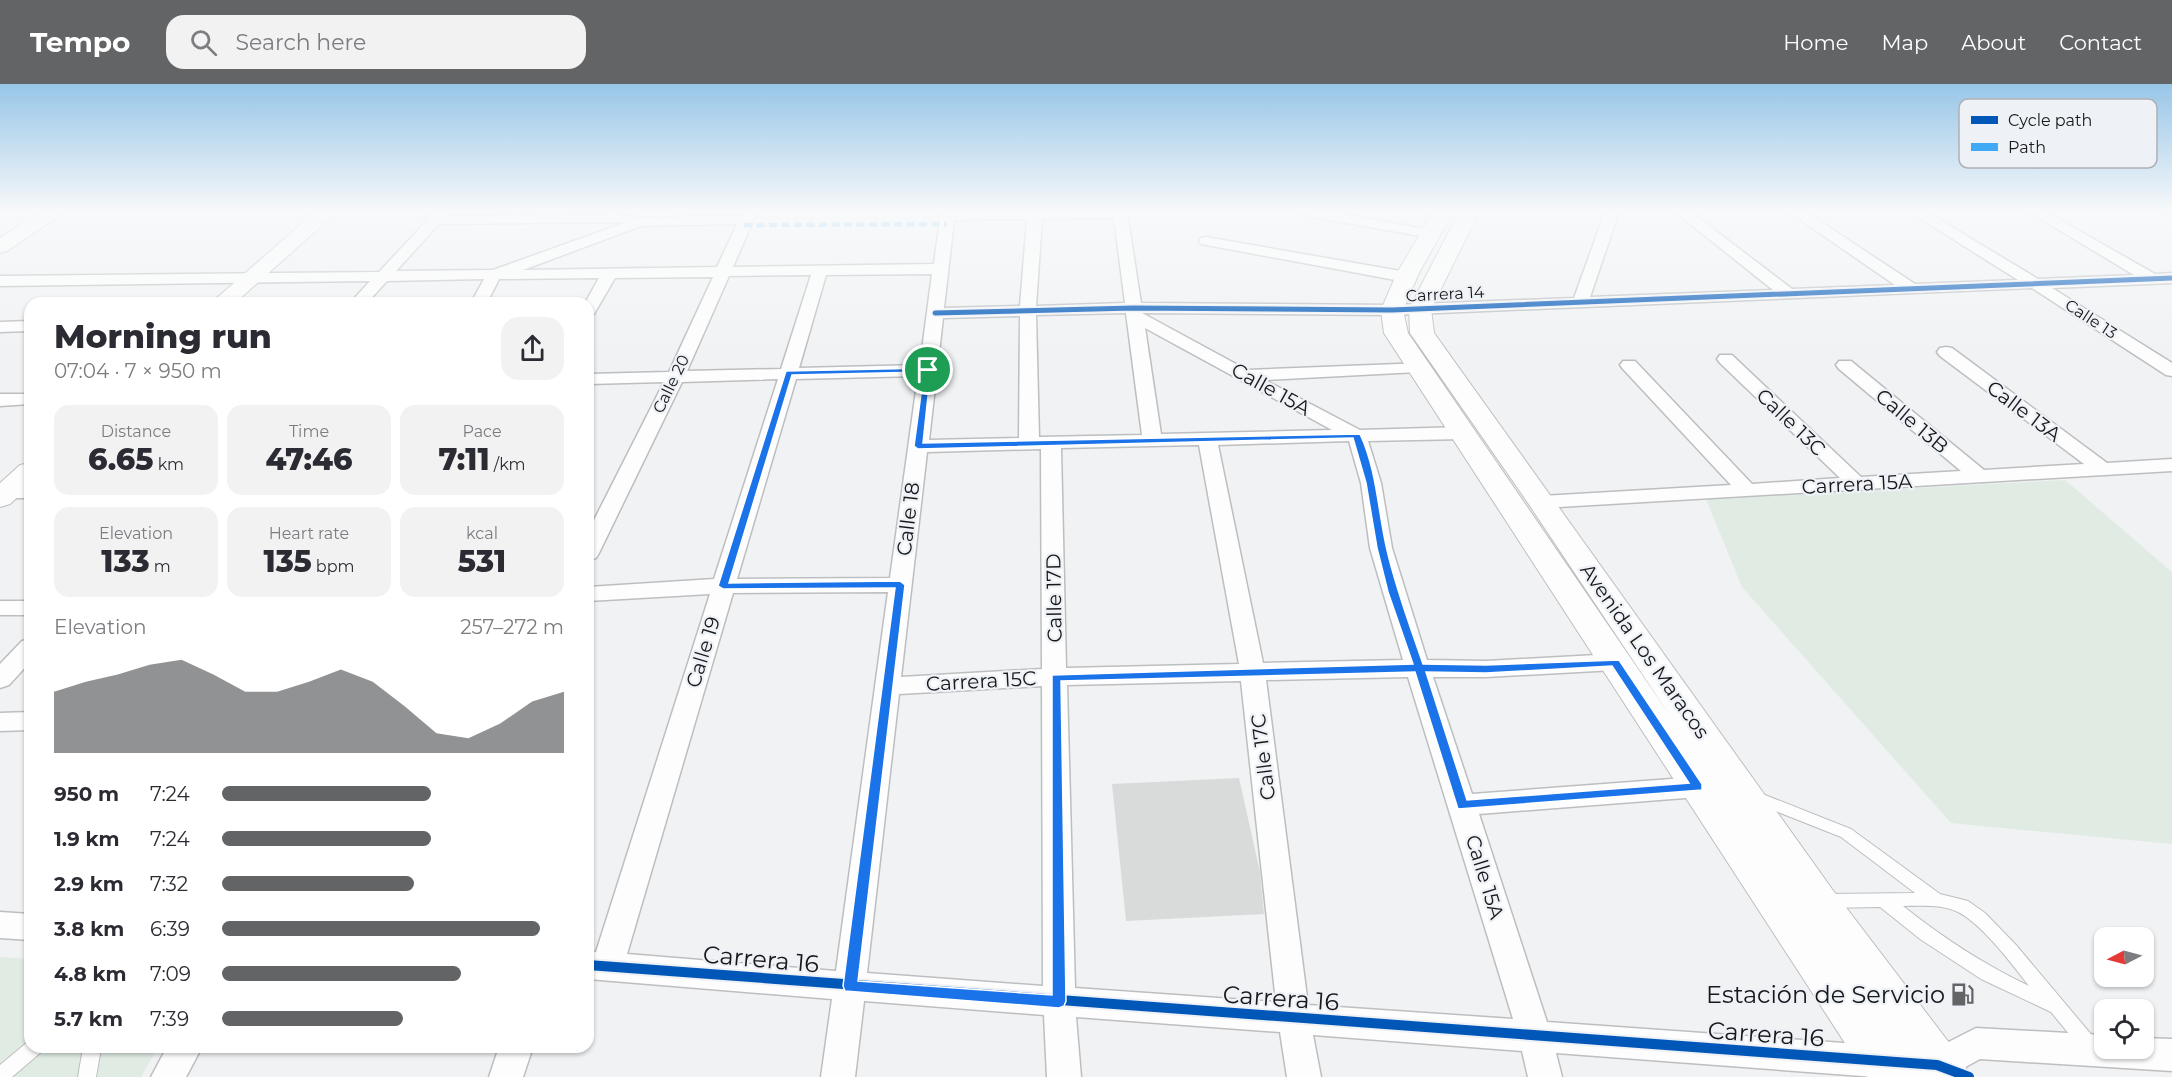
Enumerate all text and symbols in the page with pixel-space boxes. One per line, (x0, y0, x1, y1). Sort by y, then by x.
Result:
search box (166, 15, 586, 69)
text: Tempo (30, 25, 130, 59)
icon: search (187, 26, 220, 59)
text: Search here (235, 29, 366, 56)
text: Home (1783, 30, 1848, 55)
text: Map (1881, 30, 1928, 55)
text: About (1961, 30, 2026, 55)
text: Contact (2059, 30, 2142, 55)
legend (1959, 99, 2157, 168)
text: Cycle path (2008, 111, 2092, 130)
text: Path (2008, 138, 2046, 157)
street label: Carrera 14 (1405, 282, 1485, 306)
street label: Calle 13 (2062, 295, 2120, 343)
text: Morning run (54, 316, 272, 356)
button: share (501, 317, 564, 380)
pin (902, 344, 953, 395)
street label: Calle 20 (649, 352, 693, 416)
icon: arrive (911, 353, 944, 386)
street label: Calle 15A (1227, 357, 1315, 421)
text: 07:04 · 7 × 950 m (54, 359, 222, 383)
street label: Calle 13A (1982, 375, 2066, 447)
street label: Calle 13C (1752, 383, 1830, 461)
street label: Calle 13B (1871, 384, 1953, 458)
text: Distance (101, 422, 171, 441)
text: Time (289, 422, 329, 441)
text: Pace (462, 422, 502, 441)
text: 6.65 (88, 441, 153, 478)
text: 47:46 (265, 441, 353, 478)
text: 7:11 (438, 441, 490, 478)
text: km (153, 455, 184, 474)
text: /km (490, 455, 526, 474)
street label: Carrera 15A (1801, 469, 1914, 499)
street label: Calle 18 (892, 481, 924, 557)
text: Elevation (99, 524, 173, 543)
text: Heart rate (269, 524, 349, 543)
text: kcal (466, 524, 498, 543)
text: 133 (101, 543, 150, 580)
text: 135 (263, 543, 312, 580)
text: 531 (458, 543, 506, 580)
street label: Calle 17D (1041, 553, 1067, 643)
text: m (150, 557, 171, 576)
text: bpm (312, 557, 355, 576)
street label: Avenida Los Maracos (1575, 559, 1715, 743)
street label: Calle 19 (681, 613, 725, 691)
text: Elevation (54, 615, 146, 639)
text: 257–272 m (460, 615, 564, 639)
street label: Carrera 15C (925, 666, 1037, 696)
street label: Calle 17C (1246, 713, 1280, 801)
text: 950 m (54, 782, 119, 806)
text: 7:24 (150, 782, 190, 806)
text: 1.9 km (54, 827, 120, 851)
text: 7:24 (150, 827, 190, 851)
street label: Calle 15A (1461, 832, 1509, 923)
text: 2.9 km (54, 872, 124, 896)
text: 7:32 (150, 872, 188, 896)
text: 3.8 km (54, 917, 124, 941)
text: 6:39 (150, 917, 190, 941)
north arrow (2094, 927, 2154, 987)
map controls (2094, 927, 2154, 1059)
street label: Carrera 16 (702, 939, 820, 979)
text: 4.8 km (54, 962, 127, 986)
text: 7:09 (150, 962, 191, 986)
street label: Carrera 16 (1222, 979, 1340, 1017)
place label: Estación de Servicio (1706, 980, 1945, 1009)
fuel station icon: Estación de Servicio (1950, 981, 1976, 1007)
button: locate (2094, 999, 2154, 1059)
text: 5.7 km (54, 1007, 123, 1031)
text: 7:39 (150, 1007, 189, 1031)
street label: Carrera 16 (1707, 1015, 1825, 1053)

